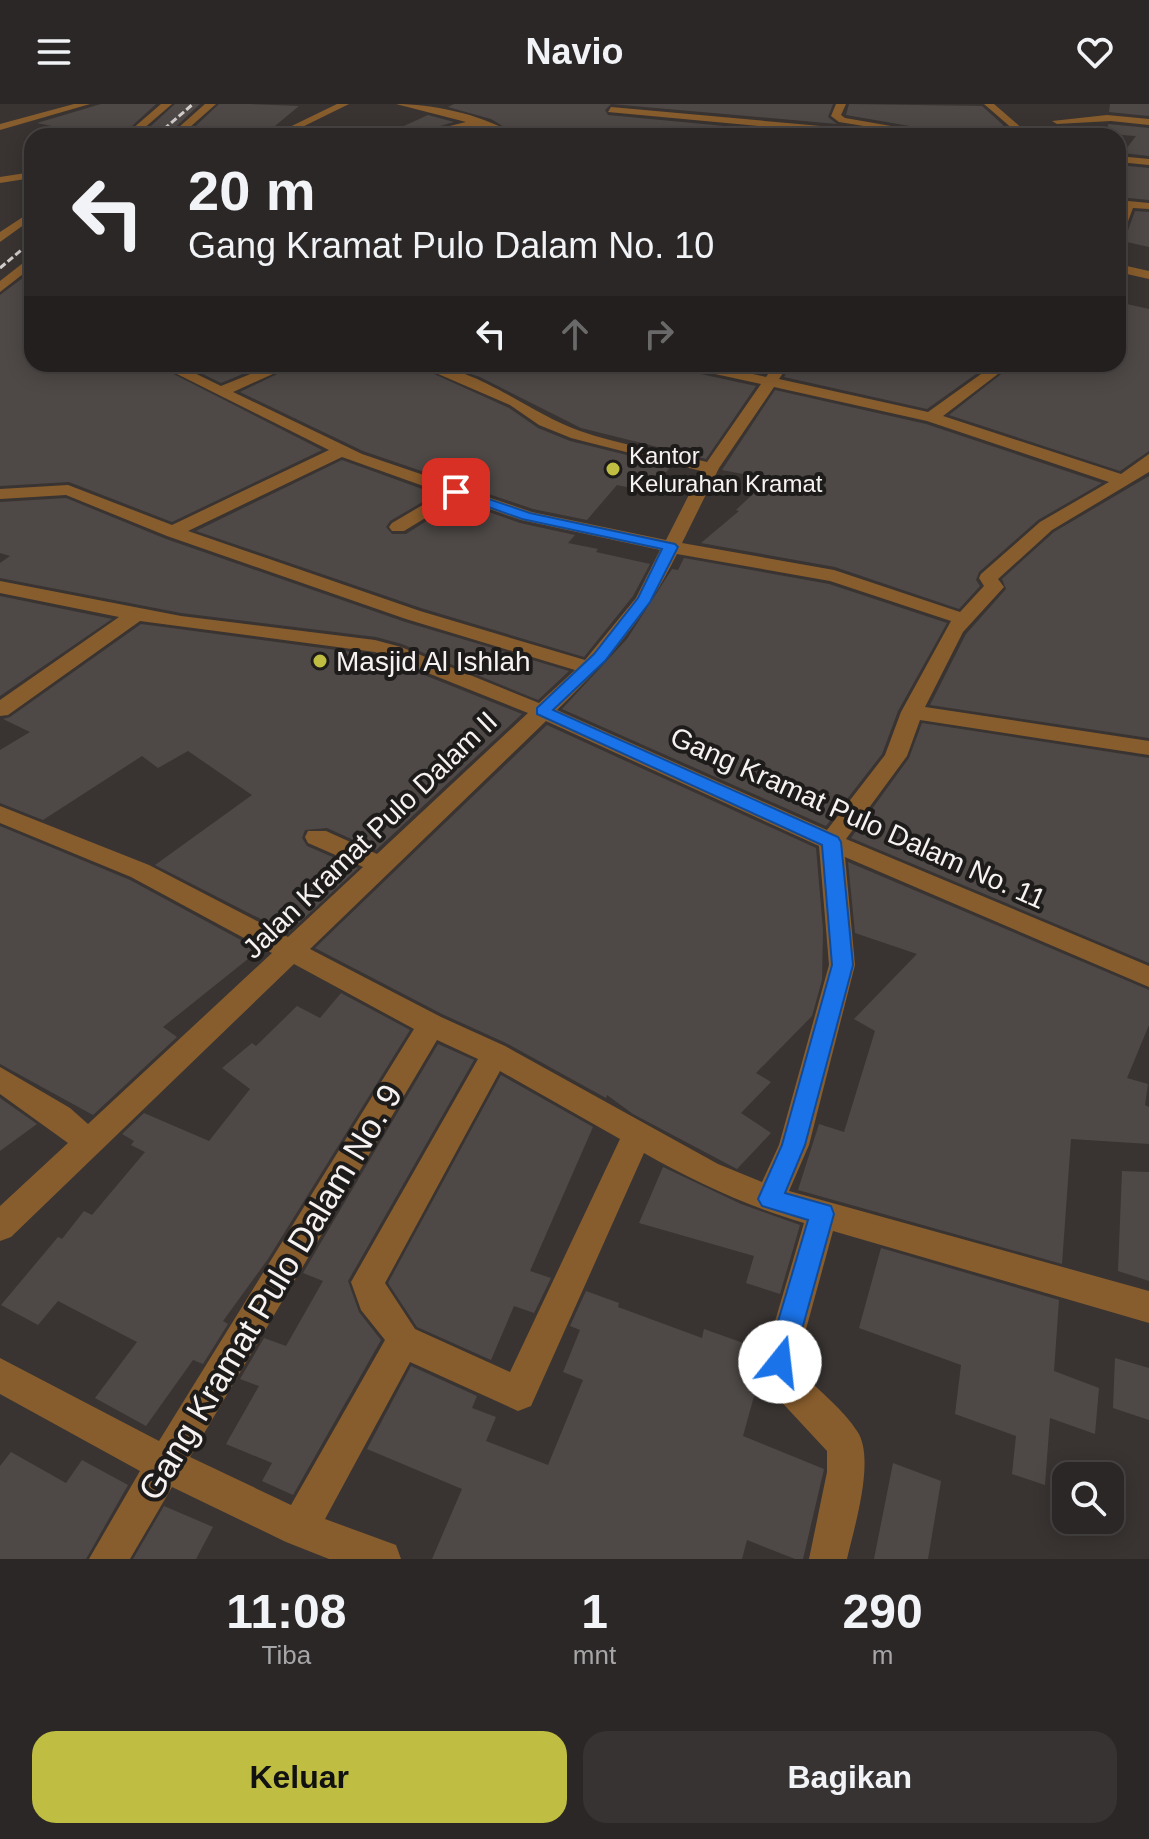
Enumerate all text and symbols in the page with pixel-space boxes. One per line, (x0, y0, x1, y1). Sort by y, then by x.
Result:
icon: menu (32, 30, 76, 74)
icon: heart (1073, 30, 1117, 74)
text: Navio (525, 31, 624, 72)
text: 20 m (188, 159, 316, 222)
icon: left (56, 160, 160, 264)
text: Gang Kramat Pulo Dalam No. 10 (188, 225, 714, 266)
icon: left (469, 312, 513, 356)
icon: ahead (553, 312, 597, 356)
icon: right (637, 312, 681, 356)
place label: Kantor Kelurahan Kramat (629, 442, 823, 497)
pin (422, 458, 490, 526)
marker: Kantor Kelurahan Kramat (604, 460, 622, 478)
icon: arrive (434, 470, 478, 514)
place label: Masjid Al Ishlah (336, 646, 531, 677)
marker: Masjid Al Ishlah (311, 652, 329, 670)
street label: Jalan Kramat Pulo Dalam II (237, 705, 503, 965)
street label: Gang Kramat Pulo Dalam No. 11 (666, 721, 1050, 915)
street label: Gang Kramat Pulo Dalam No. 9 (131, 1077, 409, 1507)
position arrow (738, 1320, 822, 1404)
map controls (1052, 1462, 1124, 1534)
button: search (1052, 1462, 1124, 1534)
text: 11:08 (226, 1585, 346, 1638)
text: 1 (581, 1585, 608, 1638)
text: 290 (843, 1585, 923, 1638)
text: Tiba (262, 1640, 311, 1670)
text: mnt (573, 1640, 616, 1670)
text: m (872, 1640, 893, 1670)
button: Keluar (32, 1731, 567, 1823)
button: Bagikan (583, 1731, 1117, 1823)

